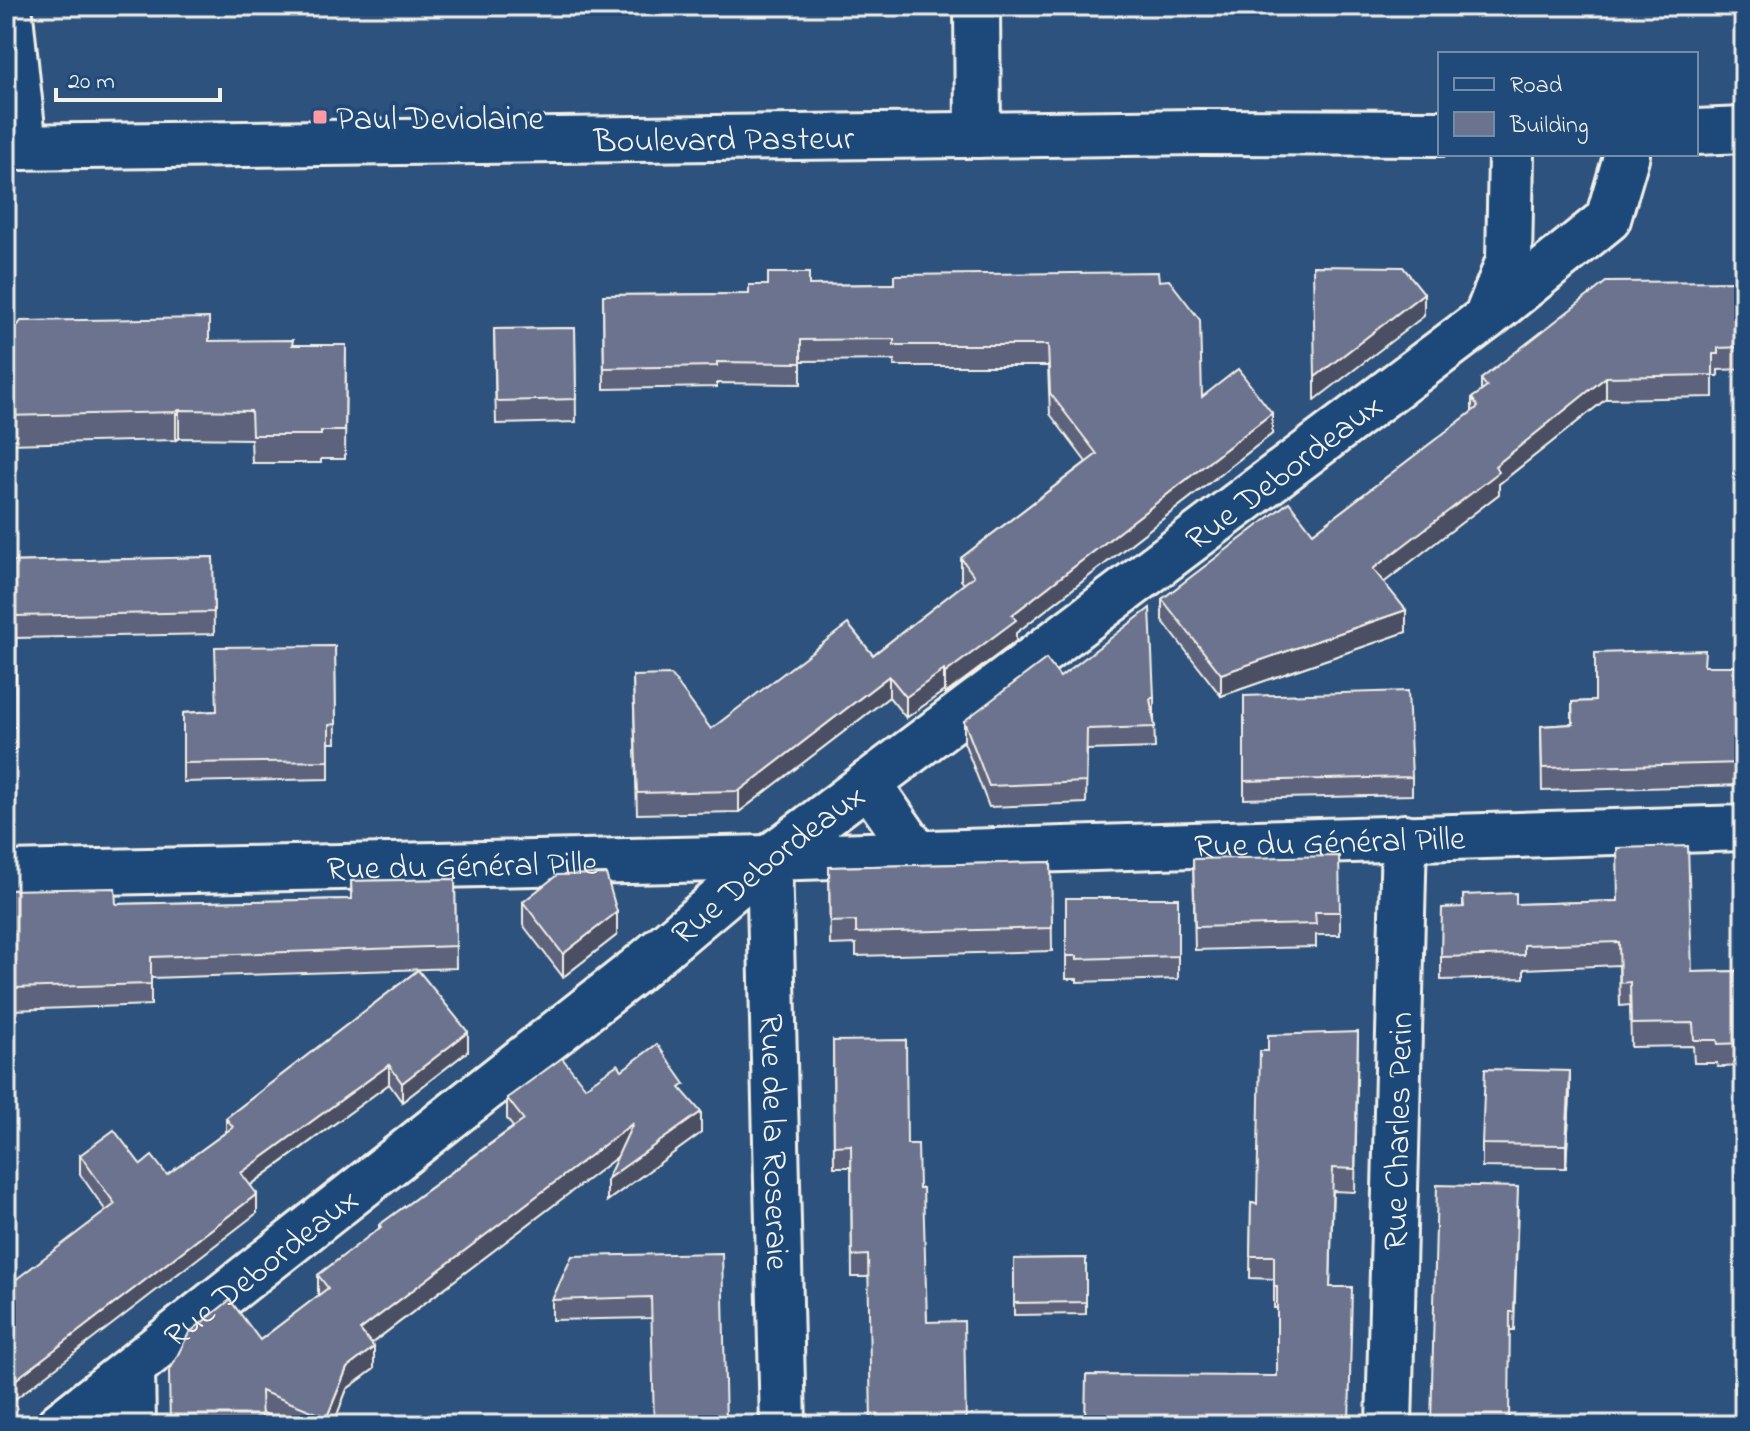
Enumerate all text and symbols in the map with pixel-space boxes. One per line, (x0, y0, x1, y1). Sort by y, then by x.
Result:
scale bar (56, 52, 220, 102)
legend (1438, 52, 1698, 156)
text: 20 m (68, 65, 115, 100)
text: Road (1510, 69, 1563, 104)
place label: Paul Deviolaine (336, 96, 545, 146)
marker: Paul Deviolaine (311, 108, 329, 126)
text: Building (1509, 109, 1589, 144)
street label: Boulevard Pasteur (592, 115, 855, 169)
street label: Rue Debordeaux (1176, 383, 1394, 565)
street label: Rue Debordeaux (662, 773, 877, 959)
street label: Rue du Général Pille (1193, 816, 1467, 874)
street label: Rue du Général Pille (326, 841, 599, 896)
street label: Rue Charles Perin (1372, 1011, 1429, 1251)
street label: Rue de la Roseraie (744, 1013, 800, 1272)
street label: Rue Debordeaux (155, 1177, 371, 1362)

